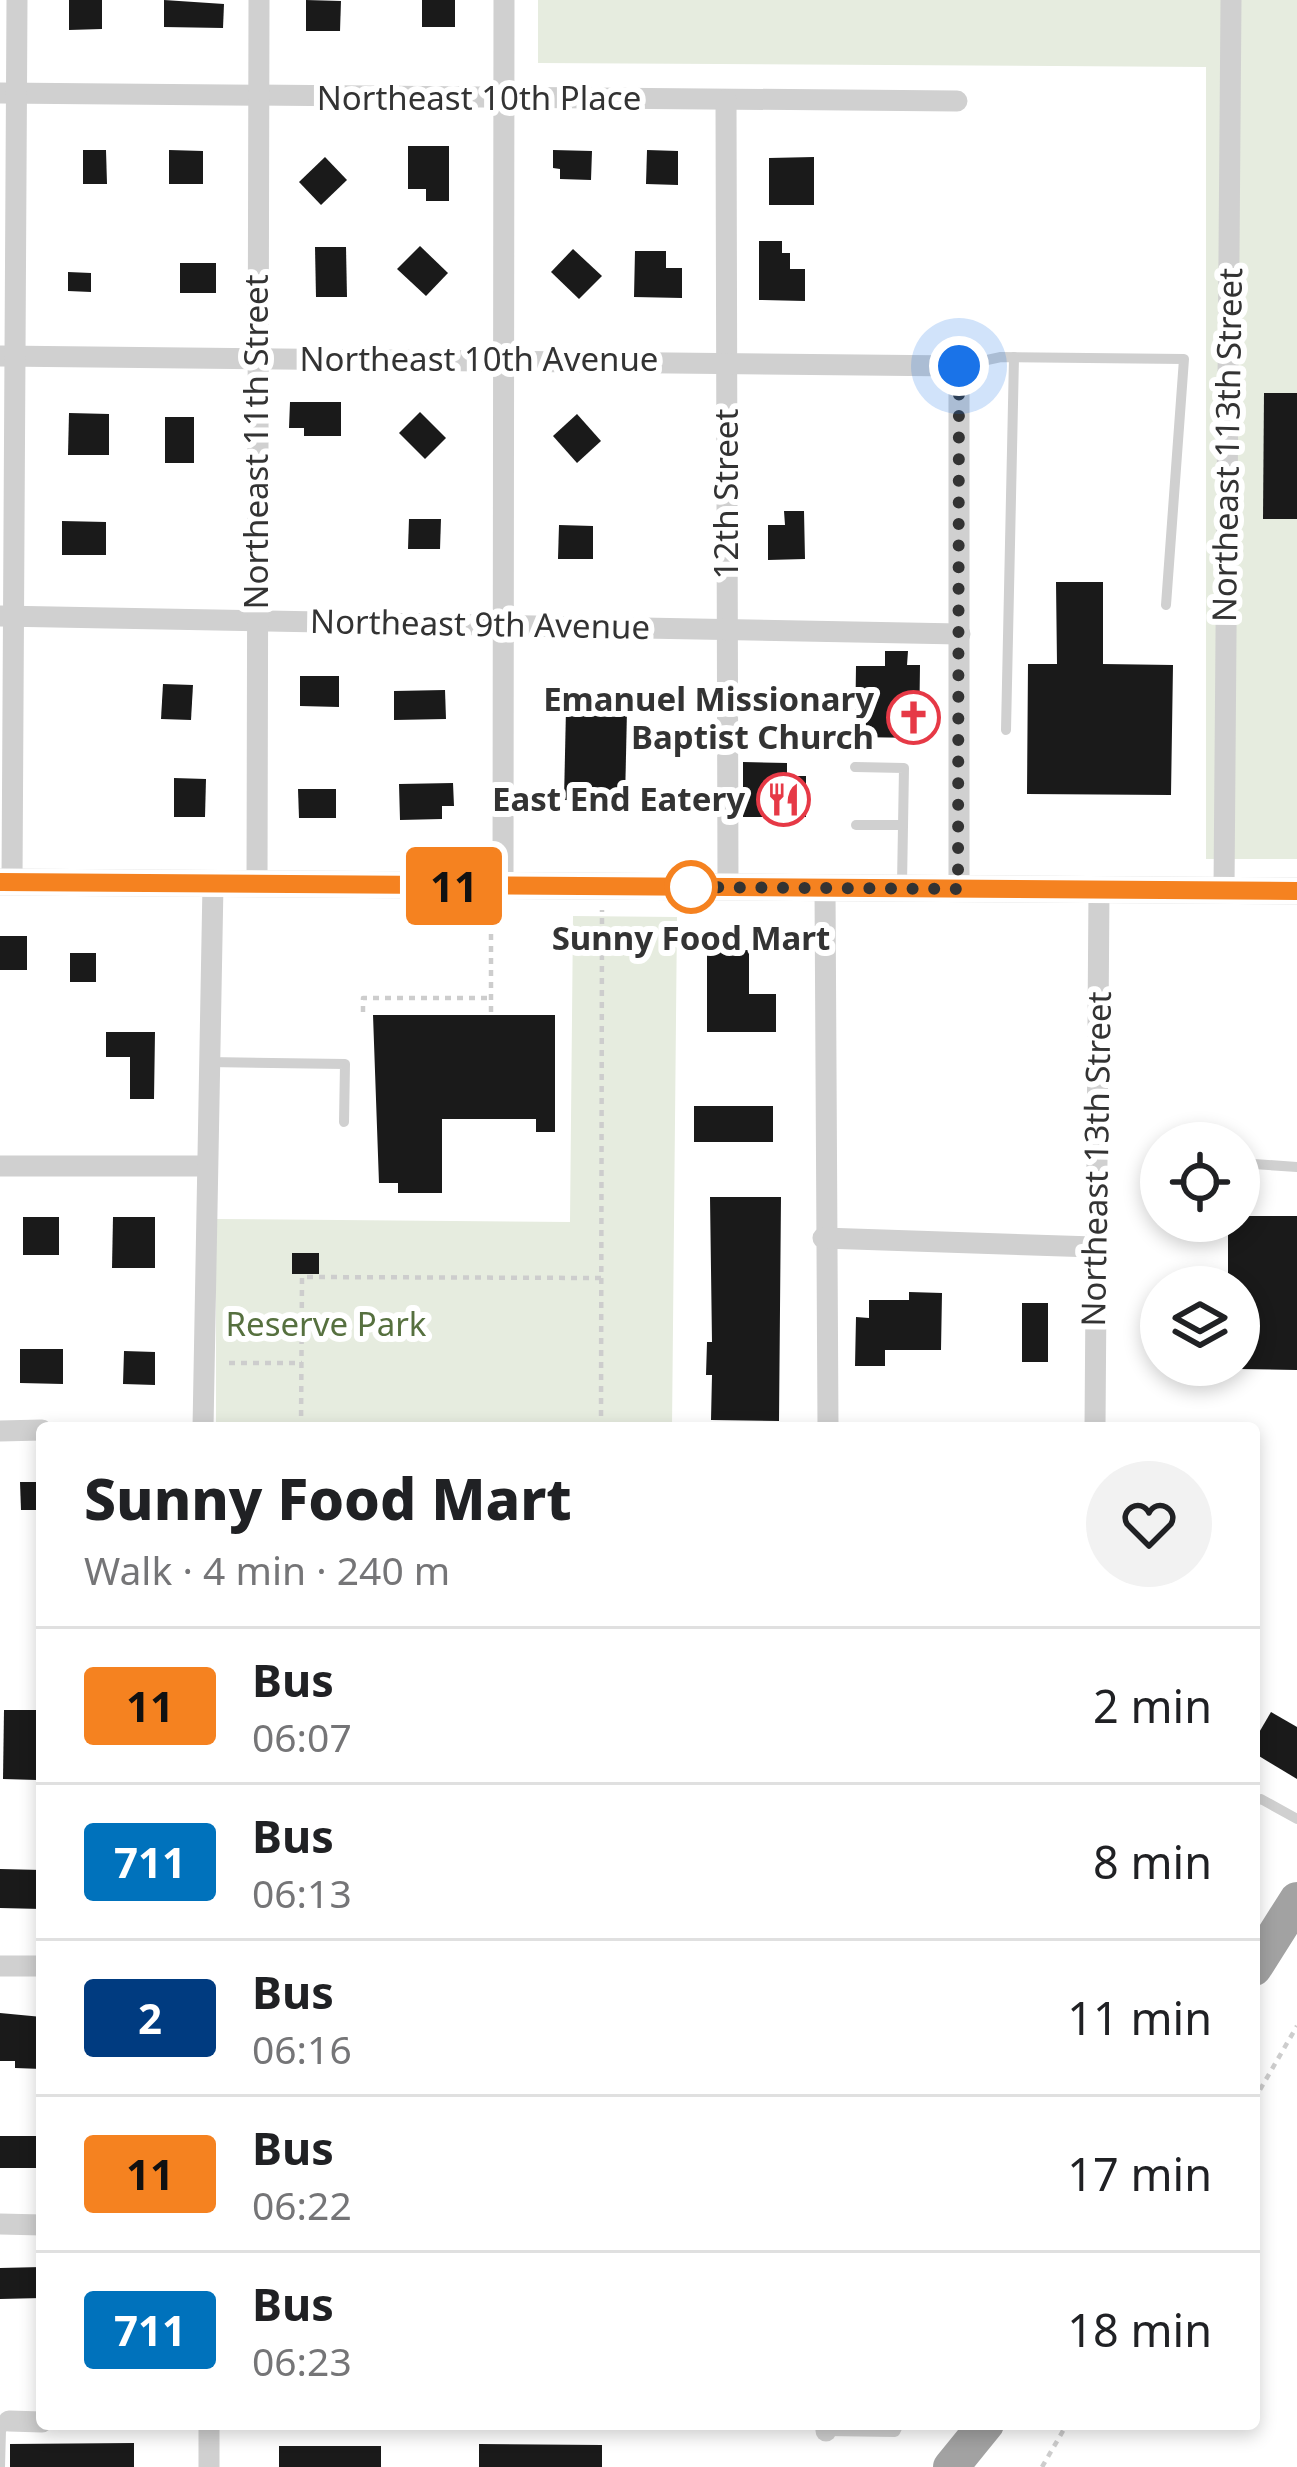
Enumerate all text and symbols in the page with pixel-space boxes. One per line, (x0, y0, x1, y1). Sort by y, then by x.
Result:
street label: Northeast 10th Place (317, 75, 641, 120)
street label: Northeast 113th Street (1201, 268, 1252, 622)
street label: Northeast 11th Street (233, 274, 278, 610)
street label: Northeast 10th Avenue (300, 336, 658, 381)
your location (929, 336, 989, 396)
street label: 12th Street (703, 409, 748, 579)
street label: Northeast 9th Avenue (310, 598, 650, 649)
place label: Emanuel Missionary Baptist Church (543, 676, 874, 759)
church icon: Emanuel Missionary Baptist Church (885, 690, 941, 746)
restaurant icon: East End Eatery (756, 771, 812, 827)
place label: East End Eatery (492, 776, 745, 821)
line badge: 11 (400, 847, 508, 925)
text: 11 (430, 857, 478, 914)
marker: Sunny Food Mart (666, 862, 716, 912)
place label: Sunny Food Mart (552, 915, 830, 960)
street label: Northeast 13th Street (1070, 991, 1121, 1327)
map controls (1140, 1122, 1260, 1386)
button: locate (1140, 1122, 1260, 1242)
button: layers (1140, 1266, 1260, 1386)
park label: Reserve Park (226, 1301, 427, 1346)
text: Sunny Food Mart (84, 1459, 572, 1537)
button: heart (1086, 1461, 1212, 1587)
text: Walk · 4 min · 240 m (84, 1543, 450, 1596)
text: Bus (252, 1649, 334, 1710)
text: 2 min (1093, 1675, 1212, 1736)
text: 11 (126, 1677, 174, 1734)
text: 06:07 (252, 1710, 352, 1763)
text: Bus (252, 1805, 334, 1866)
text: 8 min (1093, 1831, 1212, 1892)
text: 711 (114, 1833, 186, 1890)
text: 06:13 (252, 1866, 352, 1919)
text: Bus (252, 1961, 334, 2022)
text: 11 min (1067, 1987, 1212, 2048)
text: 2 (138, 1989, 162, 2046)
text: 06:16 (252, 2022, 352, 2075)
text: Bus (252, 2117, 334, 2178)
text: 17 min (1067, 2143, 1212, 2204)
text: 11 (126, 2145, 174, 2202)
text: 06:22 (252, 2178, 352, 2231)
text: Bus (252, 2273, 334, 2334)
text: 18 min (1067, 2299, 1212, 2360)
text: 711 (114, 2301, 186, 2358)
text: 06:23 (252, 2334, 352, 2387)

